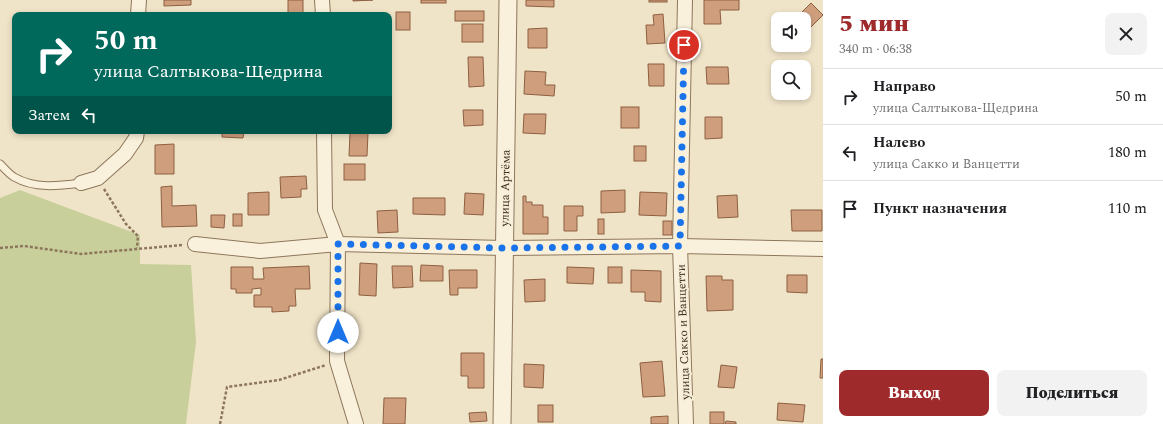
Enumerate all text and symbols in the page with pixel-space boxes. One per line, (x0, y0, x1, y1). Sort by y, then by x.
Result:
text: 5 мин (839, 6, 909, 42)
map controls (771, 12, 811, 100)
button: sound (771, 12, 811, 52)
button: close (1105, 13, 1147, 55)
text: 50 m (94, 19, 158, 62)
icon: right (28, 28, 80, 80)
pin (667, 28, 701, 62)
icon: arrive (673, 34, 695, 56)
text: 340 m · 06:38 (839, 39, 912, 59)
text: улица Салтыкова-Щедрина (94, 58, 323, 85)
button: search (771, 60, 811, 100)
text: Направо (873, 75, 936, 98)
text: 50 m (1115, 85, 1147, 108)
icon: right (839, 86, 861, 108)
text: улица Салтыкова-Щедрина (873, 98, 1038, 118)
text: Затем (28, 104, 70, 127)
icon: left (78, 104, 100, 126)
text: Налево (873, 131, 926, 154)
text: 180 m (1108, 141, 1147, 164)
icon: left (839, 142, 861, 164)
street label: улица Артёма (495, 149, 516, 228)
text: улица Сакко и Ванцетти (873, 154, 1020, 174)
text: Пункт назначения (873, 197, 1007, 220)
text: 110 m (1108, 197, 1147, 220)
icon: arrive (839, 198, 861, 220)
street label: улица Сакко и Ванцетти (672, 264, 695, 401)
position arrow (317, 311, 359, 353)
button: Выход (839, 370, 989, 416)
button: Поделиться (997, 370, 1147, 416)

